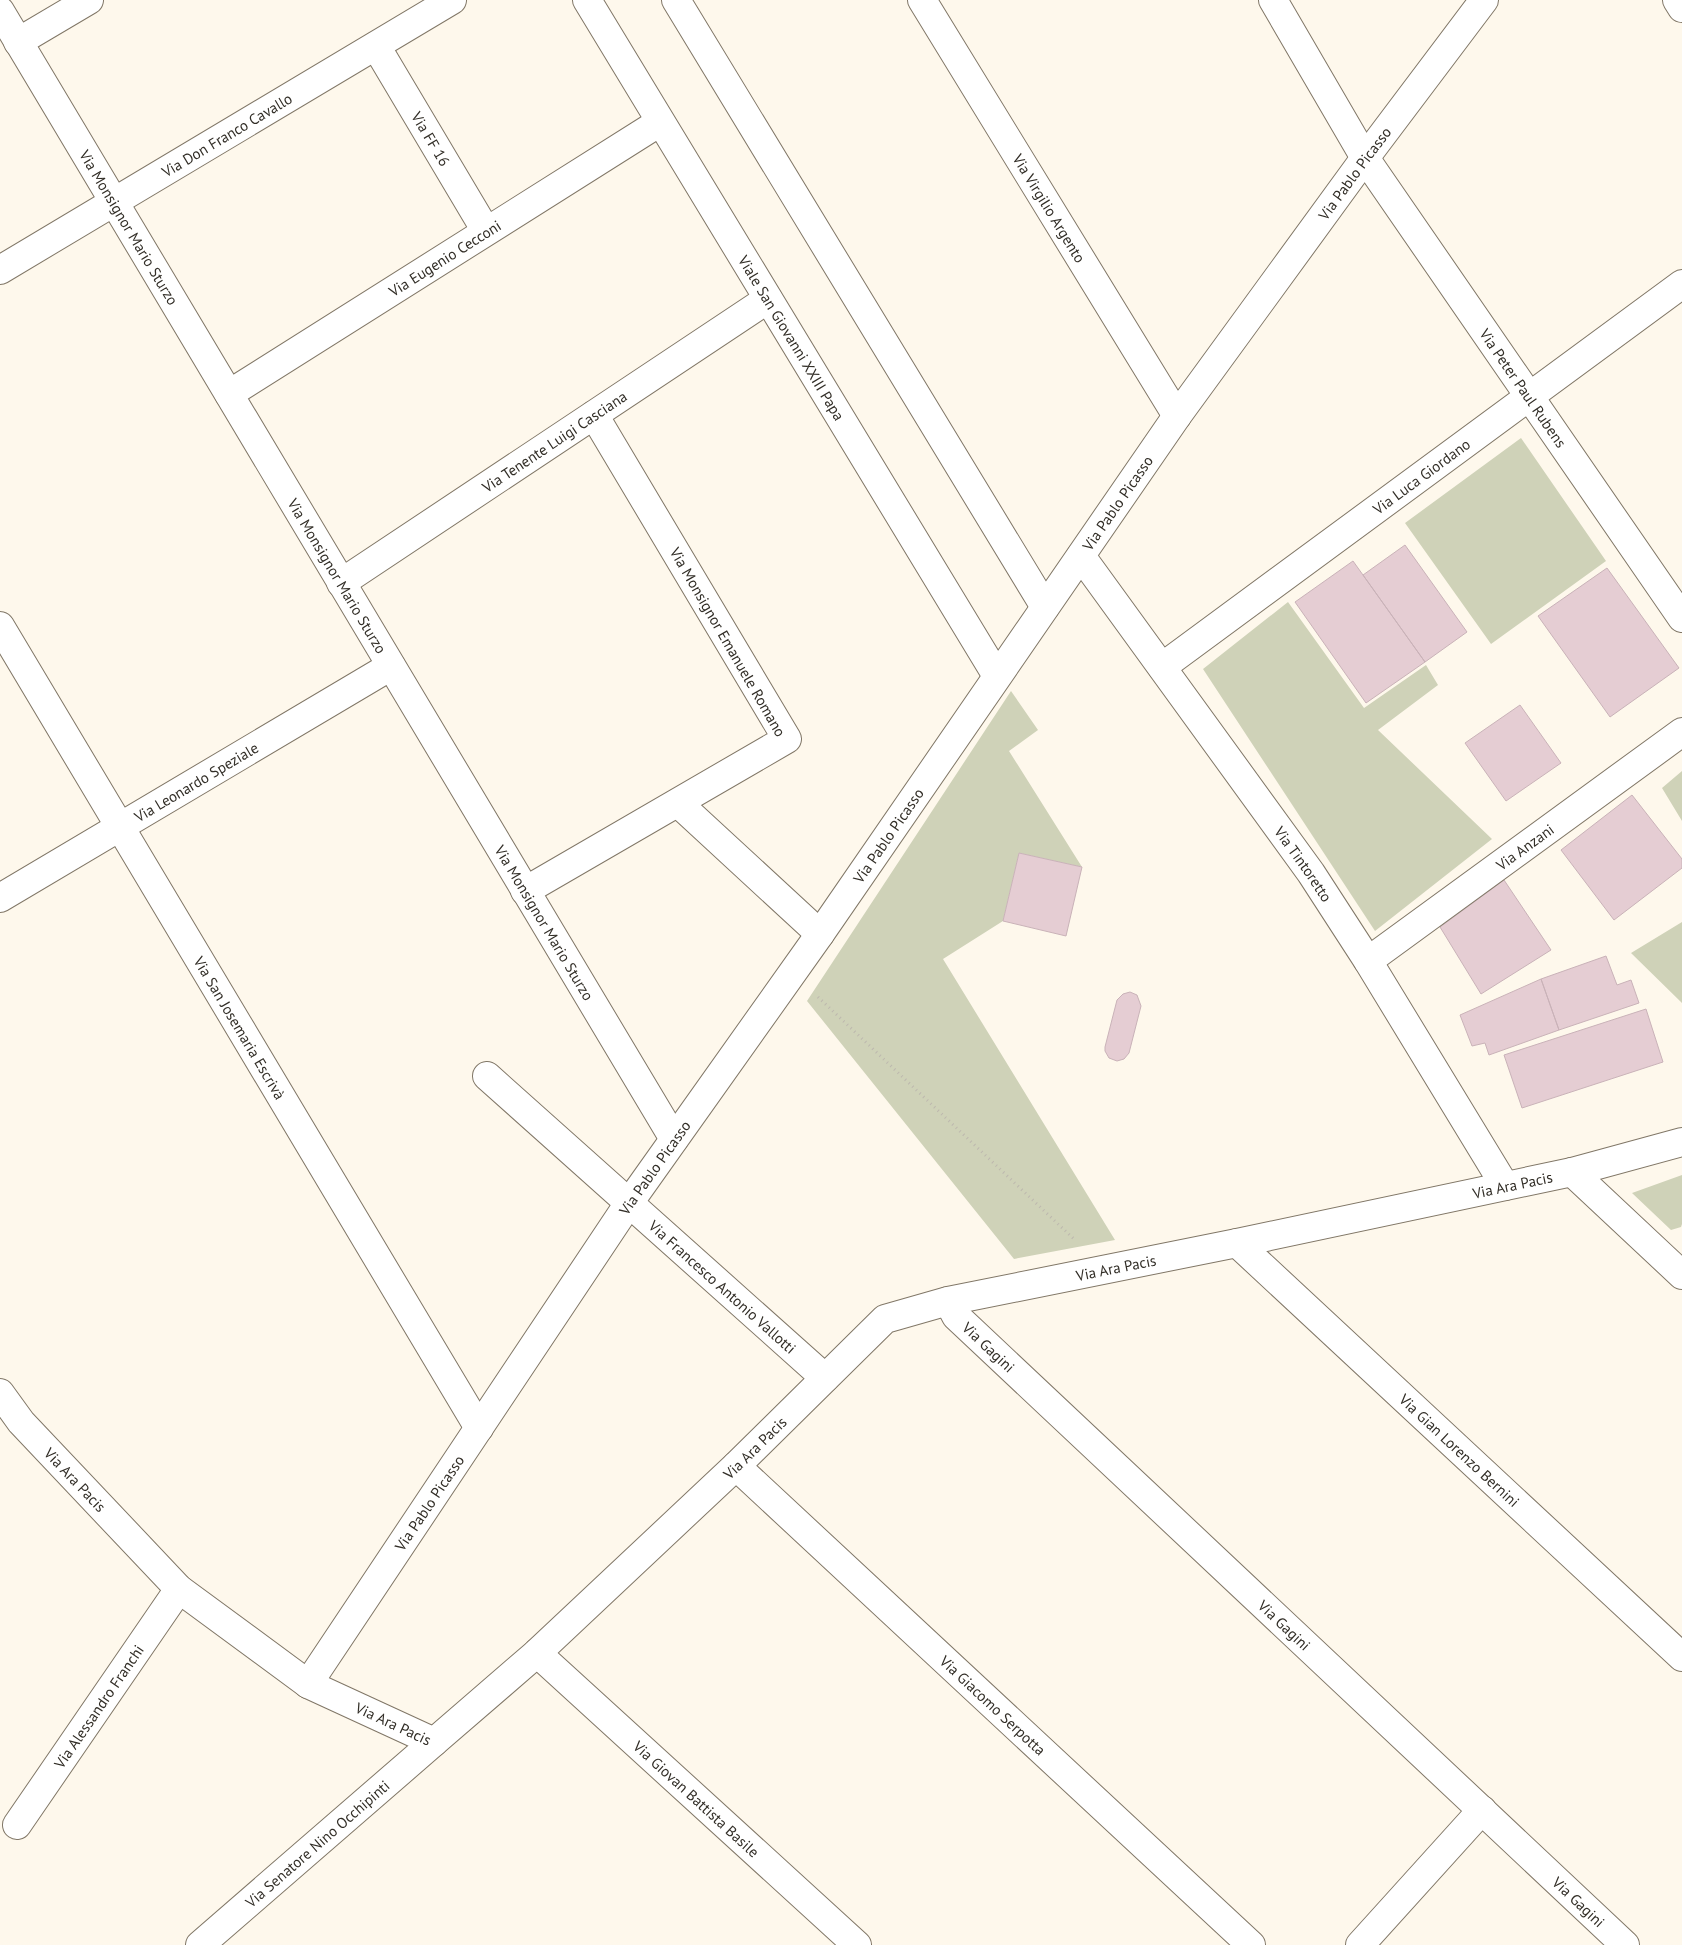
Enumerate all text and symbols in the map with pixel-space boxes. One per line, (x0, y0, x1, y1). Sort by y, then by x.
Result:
street label: Via Don Franco Cavallo (157, 88, 295, 181)
street label: Via FF 16 (407, 107, 455, 169)
street label: Via Pablo Picasso (1313, 123, 1395, 224)
street label: Via Monsignor Mario Sturzo (75, 145, 183, 308)
street label: Via Virgilio Argento (1008, 149, 1090, 266)
street label: Via Eugenio Cecconi (384, 215, 504, 301)
street label: Viale San Giovanni XXIII Papa (734, 251, 849, 424)
street label: Via Peter Paul Rubens (1475, 324, 1571, 451)
street label: Via Tenente Luigi Casciana (477, 386, 630, 497)
street label: Via Luca Giordano (1368, 434, 1474, 519)
street label: Via Pablo Picasso (1077, 451, 1157, 555)
street label: Via Monsignor Mario Sturzo (283, 494, 391, 657)
street label: Via Monsignor Emanuele Romano (665, 543, 790, 740)
street label: Via Leonardo Speziale (130, 737, 262, 826)
street label: Via Pablo Picasso (848, 784, 927, 887)
street label: Via Anzani (1491, 819, 1557, 875)
street label: Via Tintoretto (1270, 822, 1337, 905)
street label: Via Monsignor Mario Sturzo (491, 841, 598, 1004)
street label: Via San Josemaria Escrivà (189, 952, 290, 1103)
street label: Via Pablo Picasso (614, 1116, 694, 1219)
street label: Via Ara Pacis (1470, 1167, 1554, 1203)
street label: Via Francesco Antonio Vallotti (644, 1215, 800, 1357)
street label: Via Ara Pacis (1073, 1250, 1158, 1285)
street label: Via Gagini (958, 1317, 1019, 1376)
street label: Via Gian Lorenzo Bernini (1395, 1389, 1524, 1511)
street label: Via Ara Pacis (718, 1412, 790, 1484)
street label: Via Ara Pacis (40, 1443, 110, 1516)
street label: Via Pablo Picasso (390, 1451, 468, 1555)
street label: Via Gagini (1254, 1595, 1315, 1654)
street label: Via Alessandro Franchi (49, 1641, 147, 1772)
street label: Via Giacomo Serpotta (935, 1650, 1050, 1759)
street label: Via Ara Pacis (352, 1697, 434, 1749)
street label: Via Giovan Battista Basile (629, 1736, 764, 1861)
street label: Via Senatore Nino Occhipinti (240, 1776, 393, 1912)
street label: Via Gagini (1548, 1872, 1609, 1931)

